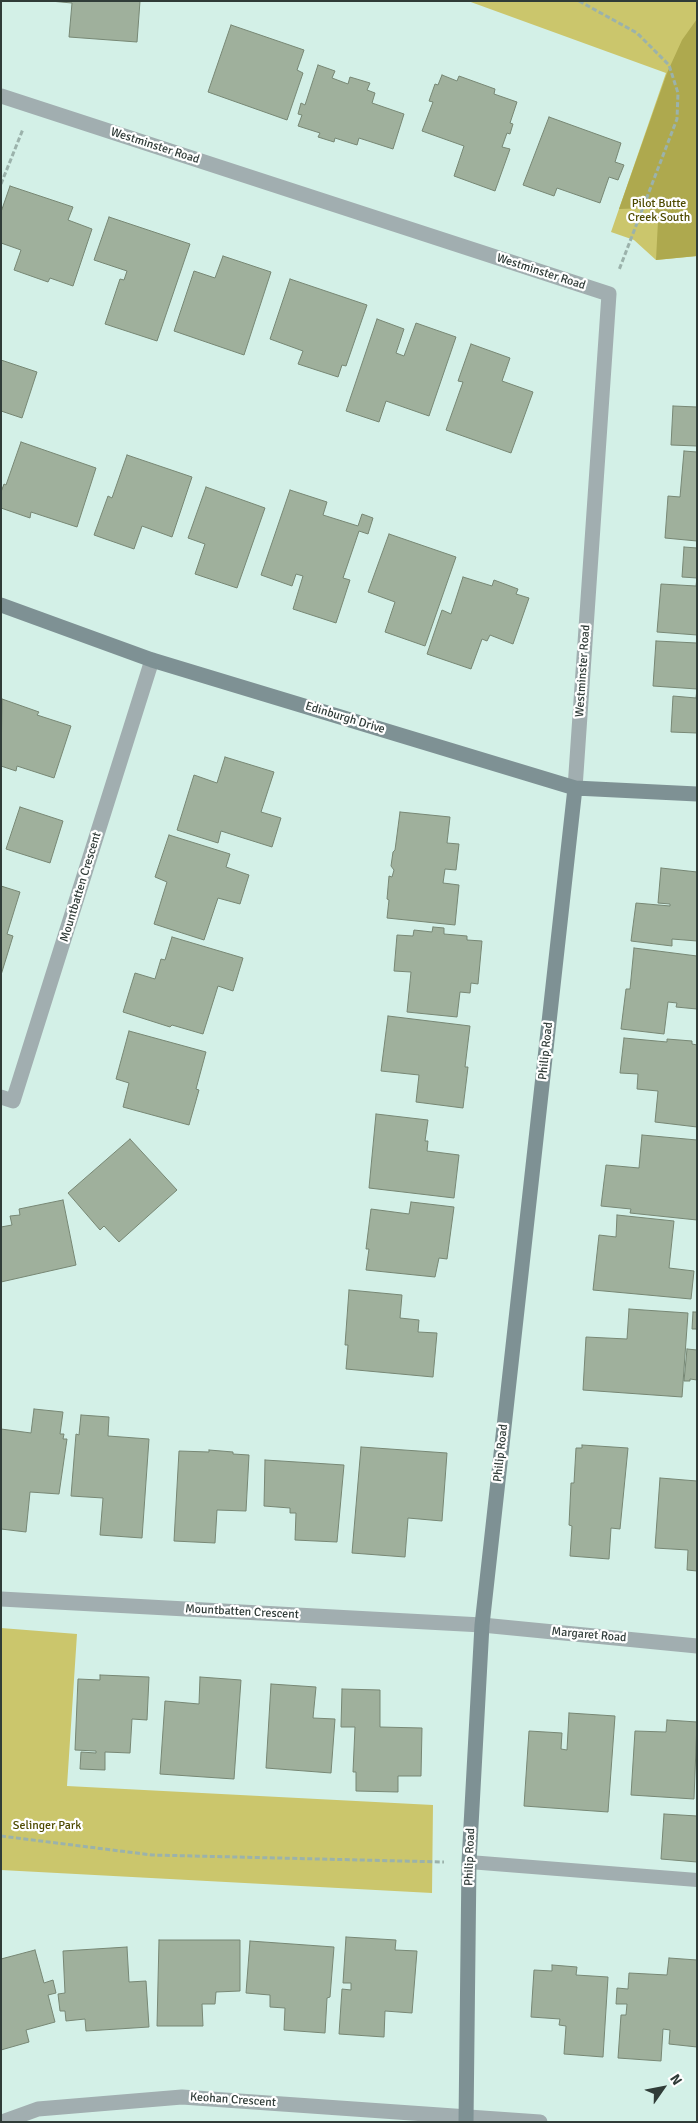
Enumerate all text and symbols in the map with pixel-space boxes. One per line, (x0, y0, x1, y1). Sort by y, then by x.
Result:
street label: Westminster Road (109, 125, 201, 167)
park label: Pilot Butte Creek South (628, 197, 690, 225)
street label: Westminster Road (495, 251, 587, 293)
street label: Westminster Road (573, 624, 593, 718)
street label: Edinburgh Drive (304, 699, 386, 737)
street label: Mountbatten Crescent (57, 830, 105, 944)
street label: Philip Road (536, 1021, 556, 1081)
street label: Philip Road (491, 1423, 511, 1483)
street label: Mountbatten Crescent (185, 1602, 299, 1622)
street label: Margaret Road (551, 1625, 627, 1645)
park label: Selinger Park (13, 1819, 81, 1833)
street label: Philip Road (462, 1828, 478, 1886)
north arrow (638, 2063, 688, 2113)
text: N (666, 2071, 686, 2088)
street label: Keohan Crescent (190, 2090, 276, 2110)

